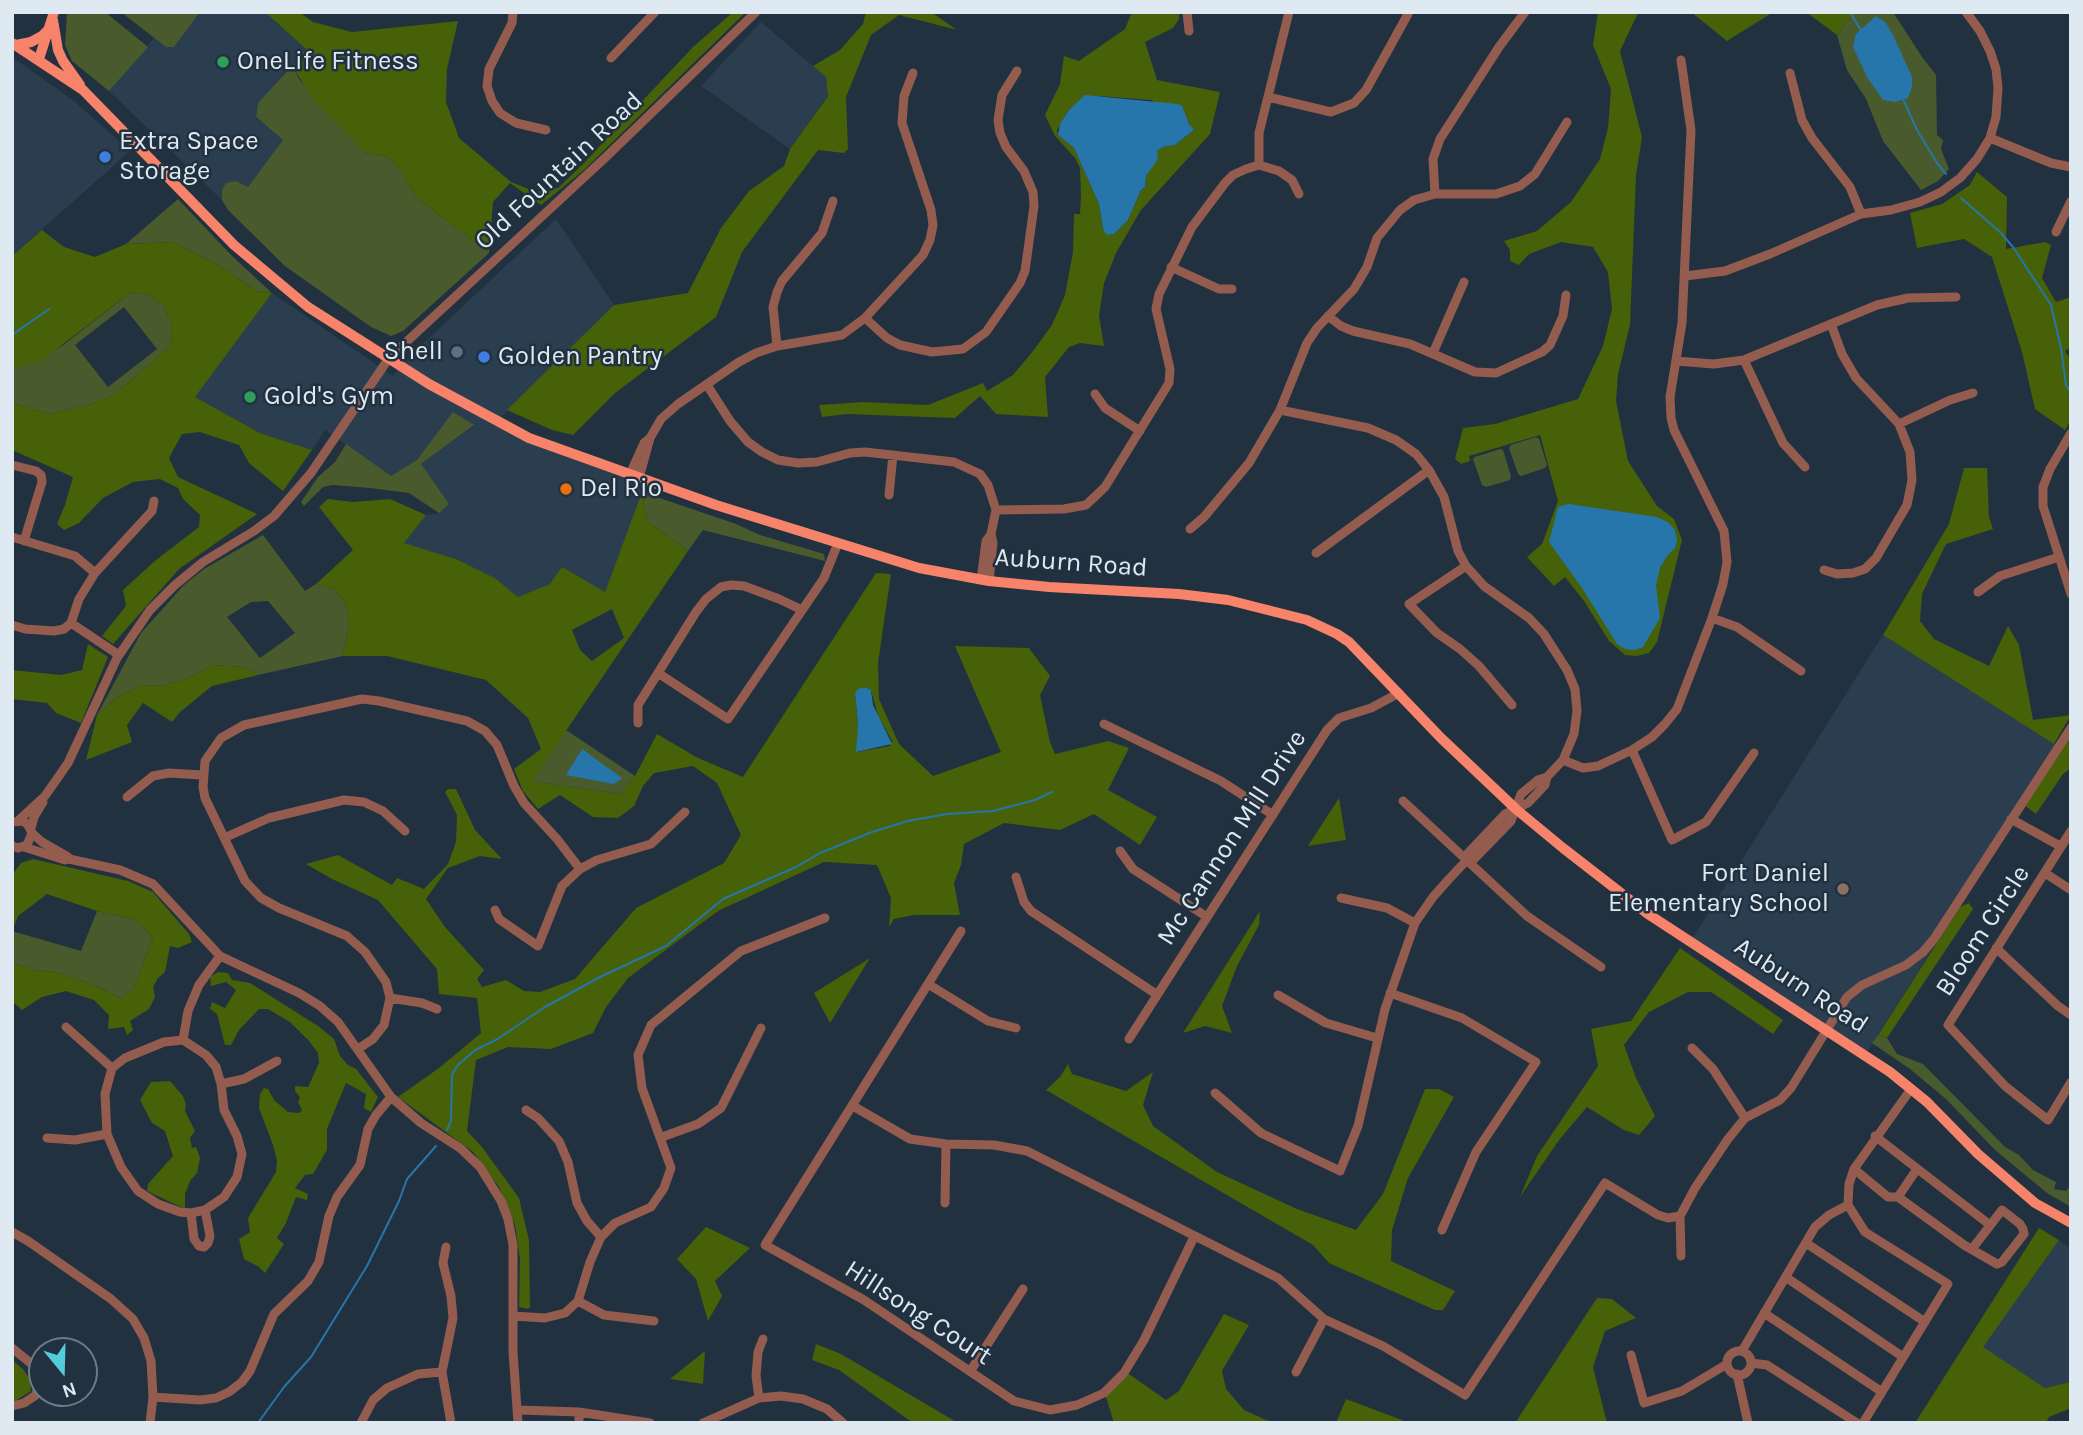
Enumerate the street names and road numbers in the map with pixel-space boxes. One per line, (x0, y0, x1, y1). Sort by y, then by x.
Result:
street label: Old Fountain Road (469, 85, 649, 257)
street label: Auburn Road (994, 542, 1148, 584)
street label: Mc Cannon Mill Drive (1151, 724, 1313, 952)
street label: Bloom Circle (1929, 860, 2037, 1002)
street label: Auburn Road (1728, 931, 1874, 1041)
street label: Hillsong Court (839, 1254, 997, 1372)

